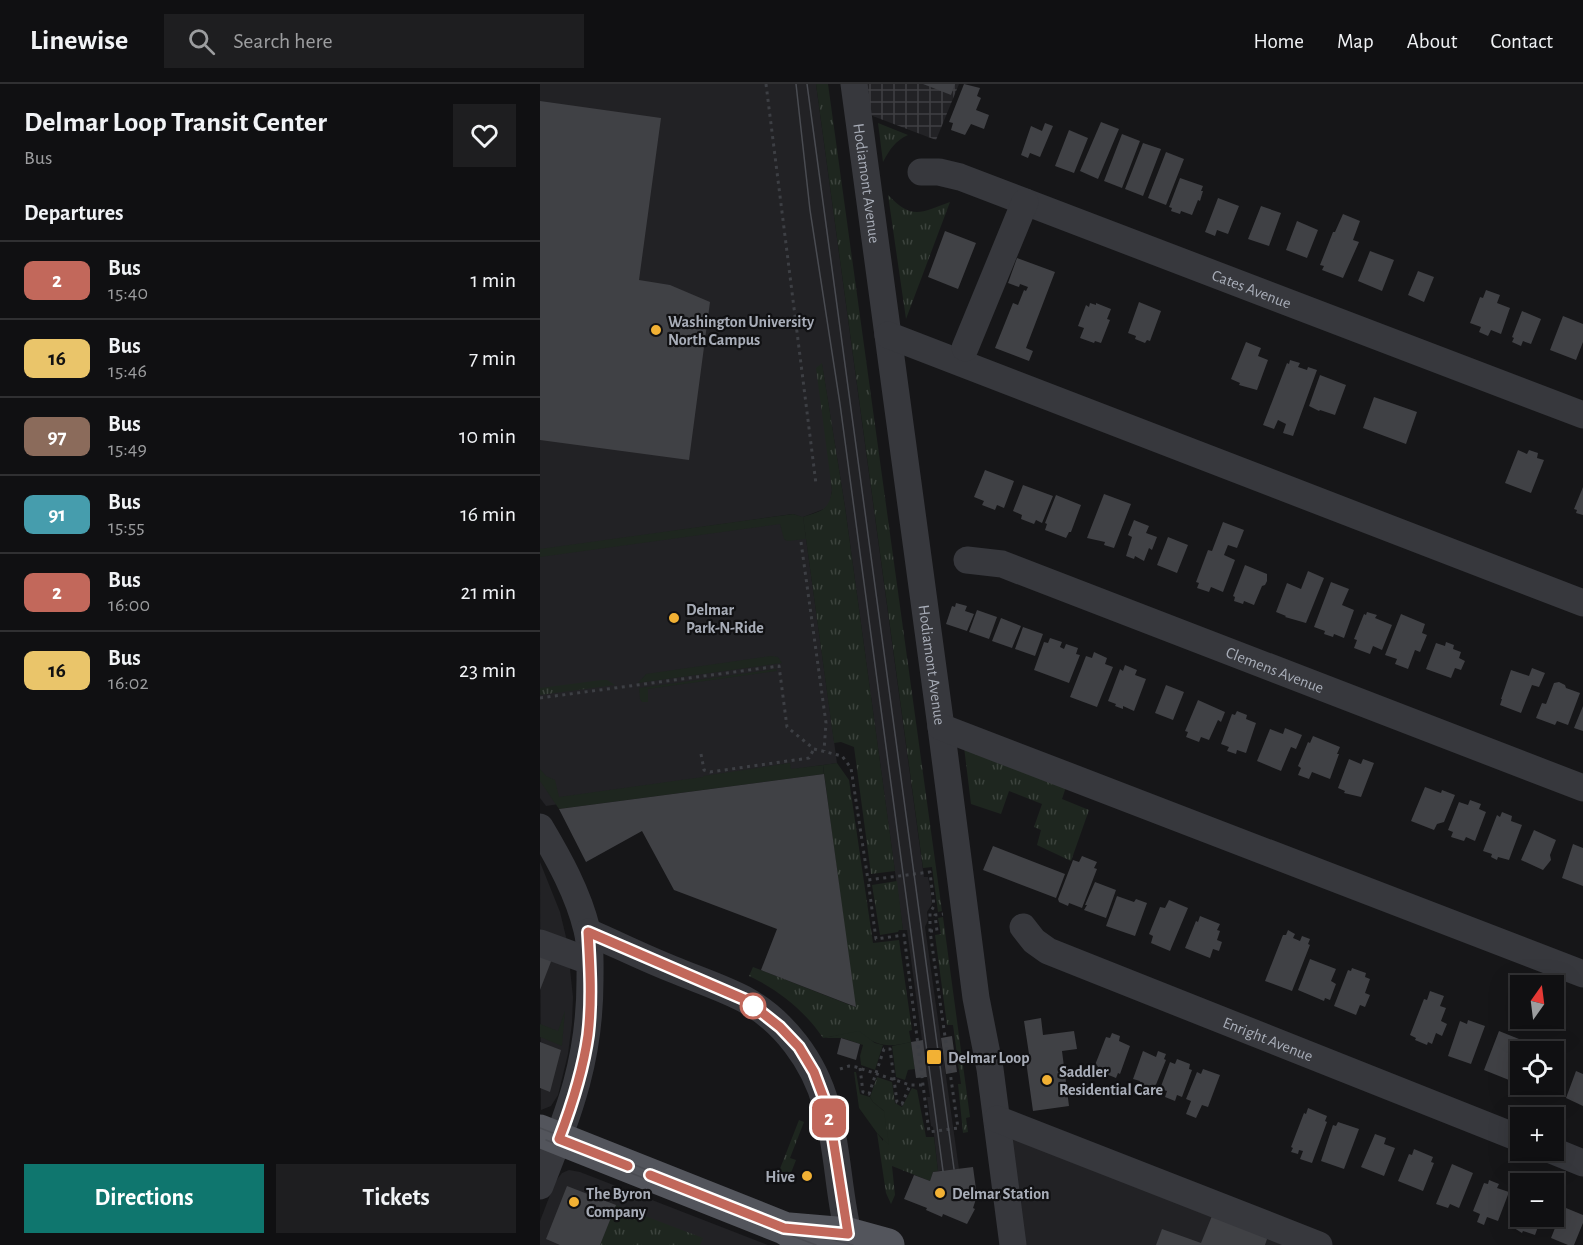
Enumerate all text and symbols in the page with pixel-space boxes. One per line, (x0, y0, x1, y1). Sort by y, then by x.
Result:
search box (164, 14, 584, 68)
icon: search (185, 25, 218, 58)
text: Linewise (30, 27, 128, 55)
text: Search here (233, 30, 333, 52)
text: Home (1253, 31, 1304, 52)
text: Map (1337, 31, 1374, 52)
text: About (1407, 31, 1457, 52)
text: Contact (1490, 31, 1553, 52)
button: heart (453, 104, 516, 167)
text: Delmar Loop Transit Center (24, 109, 327, 137)
street label: Hodiamont Avenue (850, 122, 882, 244)
text: Bus (24, 148, 52, 168)
text: Departures (24, 202, 124, 224)
text: Bus (108, 257, 141, 279)
street label: Cates Avenue (1210, 267, 1293, 312)
text: 1 min (471, 269, 516, 291)
text: 2 (52, 270, 62, 291)
text: 15:40 (108, 283, 148, 303)
place label: Washington University North Campus (668, 314, 815, 348)
marker: Washington University North Campus (649, 323, 663, 337)
text: Bus (108, 335, 141, 357)
text: 7 min (469, 347, 516, 369)
text: 16 (48, 348, 66, 369)
text: 15:46 (108, 361, 147, 381)
text: Bus (108, 413, 141, 435)
text: 10 min (459, 425, 516, 447)
text: 97 (47, 426, 67, 447)
text: 15:49 (108, 439, 147, 459)
text: Bus (108, 491, 141, 513)
text: 16 min (460, 503, 516, 525)
text: 91 (48, 504, 66, 525)
text: 15:55 (108, 517, 145, 537)
text: Bus (108, 569, 141, 591)
text: 21 min (461, 581, 516, 603)
text: 2 (52, 582, 62, 603)
text: 16:00 (108, 595, 150, 615)
place label: Delmar Park-N-Ride (686, 602, 764, 636)
street label: Hodiamont Avenue (916, 604, 948, 726)
marker: Delmar Park-N-Ride (667, 611, 681, 625)
street label: Clemens Avenue (1224, 644, 1326, 696)
text: Bus (108, 647, 141, 669)
text: 23 min (459, 659, 516, 681)
text: 16 (48, 660, 66, 681)
text: 16:02 (108, 673, 149, 693)
north arrow (1510, 975, 1564, 1029)
map controls (1510, 975, 1564, 1227)
unlabelled marker (740, 993, 766, 1019)
street label: Enright Avenue (1221, 1014, 1315, 1064)
button: locate (1510, 1041, 1564, 1095)
marker: Delmar Loop (925, 1048, 943, 1066)
place label: Delmar Loop (948, 1050, 1030, 1066)
place label: Saddler Residential Care (1059, 1064, 1164, 1098)
marker: Saddler Residential Care (1040, 1073, 1054, 1087)
line badge: 2 (810, 1098, 848, 1138)
button: + (1510, 1107, 1564, 1161)
text: 2 (824, 1108, 834, 1129)
button: Directions (24, 1164, 264, 1233)
button: Tickets (276, 1164, 516, 1233)
place label: Hive (765, 1169, 795, 1185)
marker: Hive (800, 1169, 814, 1183)
button: − (1510, 1173, 1564, 1227)
place label: The Byron Company (586, 1186, 651, 1221)
marker: Delmar Station (933, 1186, 947, 1200)
place label: Delmar Station (952, 1186, 1050, 1202)
marker: The Byron Company (567, 1195, 581, 1209)

